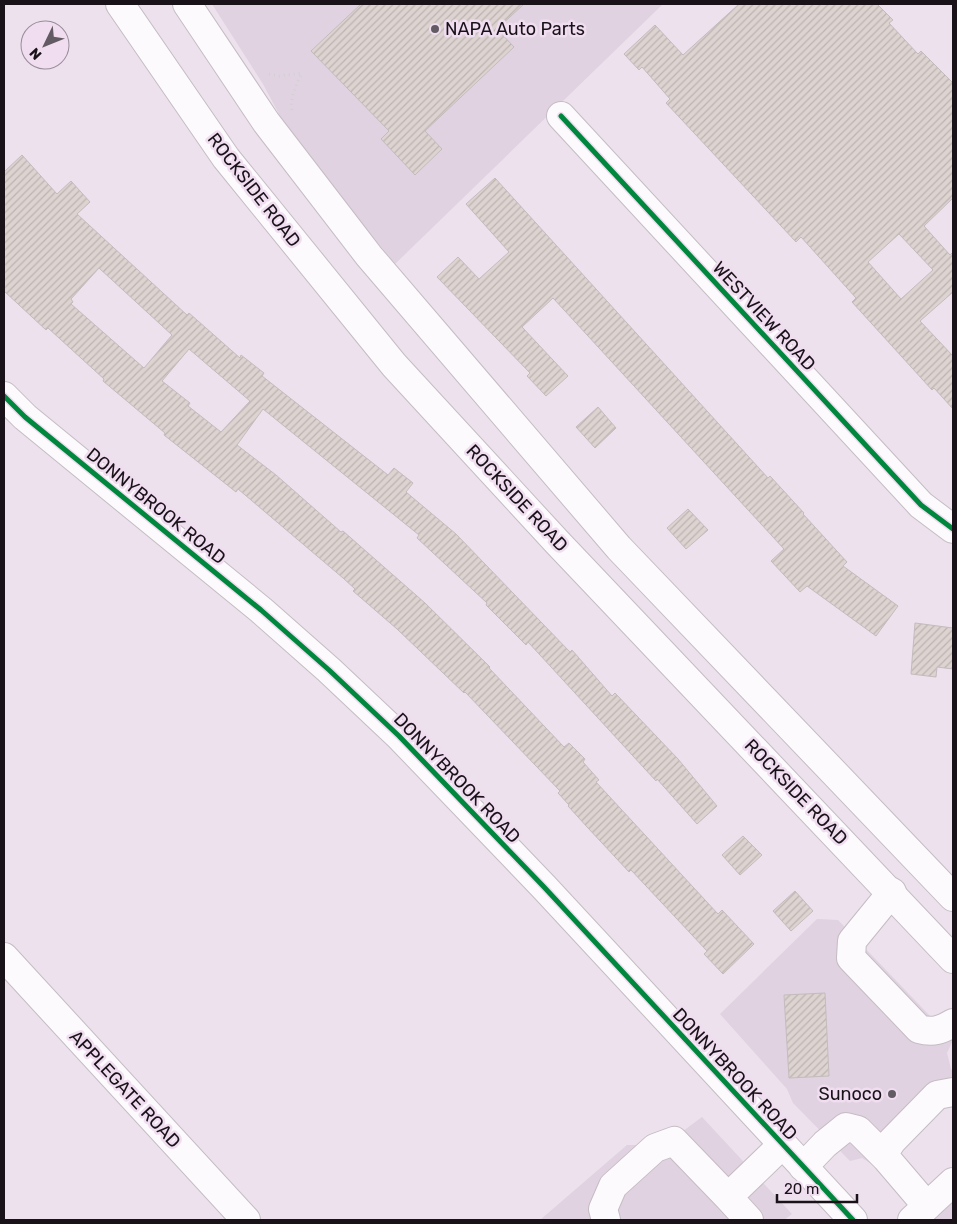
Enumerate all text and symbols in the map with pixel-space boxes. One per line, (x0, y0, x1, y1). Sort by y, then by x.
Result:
place label: NAPA Auto Parts (445, 18, 585, 40)
north arrow (20, 20, 70, 70)
marker: NAPA Auto Parts (429, 23, 441, 35)
text: N (26, 44, 46, 63)
street label: ROCKSIDE ROAD (203, 129, 305, 251)
street label: WESTVIEW ROAD (708, 257, 820, 375)
street label: ROCKSIDE ROAD (462, 440, 572, 556)
street label: DONNYBROOK ROAD (82, 443, 230, 569)
street label: DONNYBROOK ROAD (389, 708, 525, 848)
street label: ROCKSIDE ROAD (740, 735, 852, 849)
street label: DONNYBROOK ROAD (668, 1003, 802, 1145)
street label: APPLEGATE ROAD (65, 1026, 185, 1152)
place label: Sunoco (818, 1083, 882, 1105)
marker: Sunoco (886, 1088, 898, 1100)
scale bar (777, 1172, 857, 1204)
text: 20 m (784, 1180, 819, 1198)

